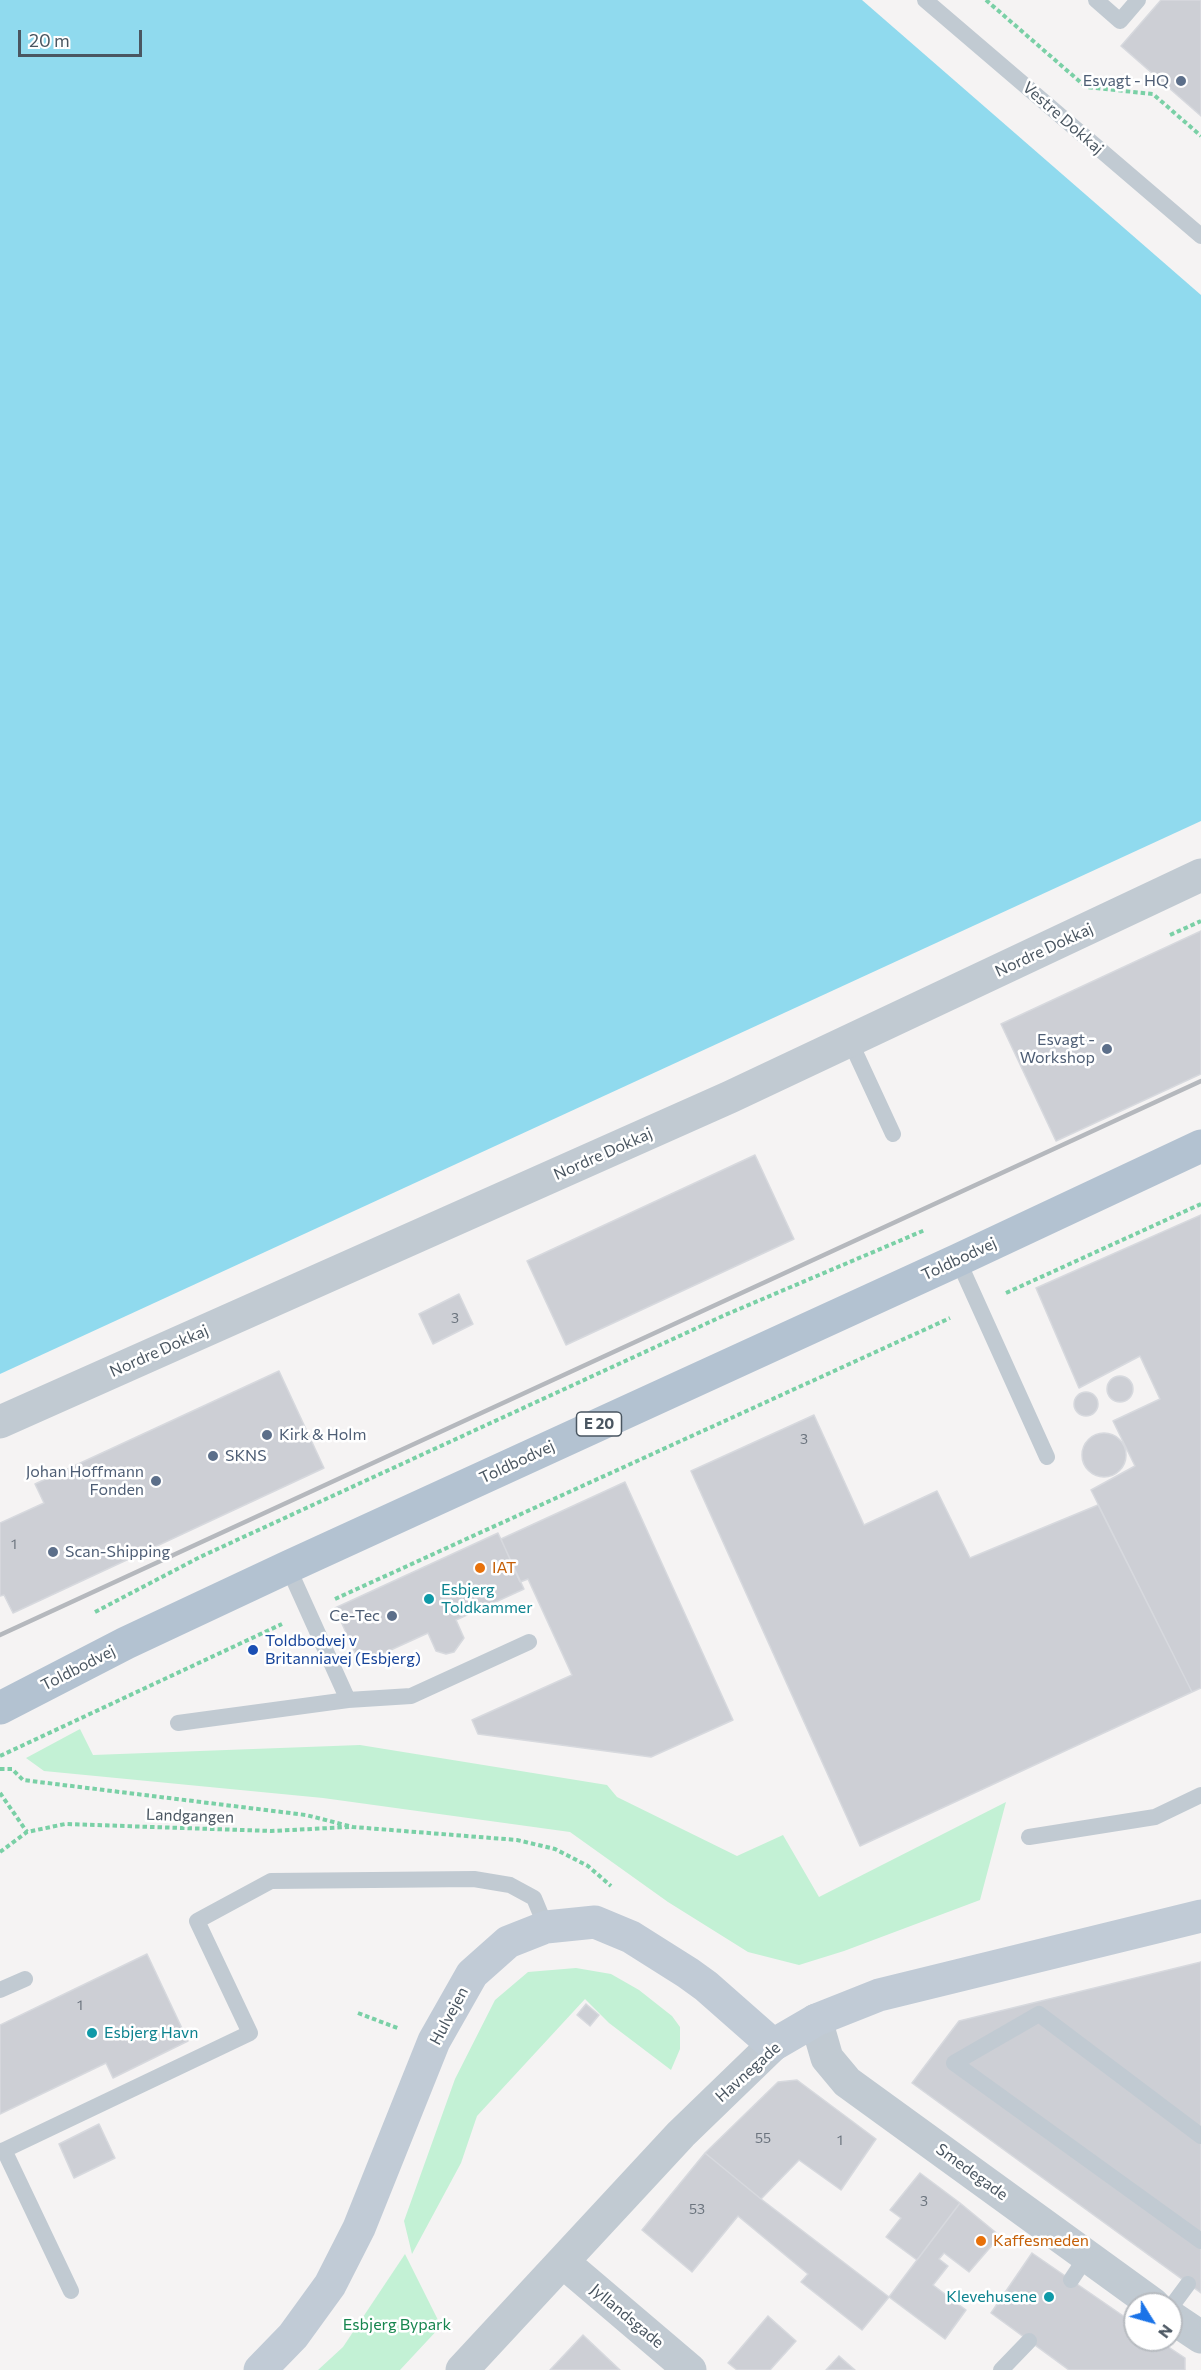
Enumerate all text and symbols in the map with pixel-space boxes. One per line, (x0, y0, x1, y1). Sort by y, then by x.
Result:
scale bar (21, 18, 146, 56)
text: 20 m (29, 29, 70, 51)
place label: Esvagt - HQ (1083, 71, 1169, 91)
marker: Esvagt - HQ (1174, 74, 1188, 88)
street label: Vestre Dokkaj (1019, 78, 1107, 158)
street label: Nordre Dokkaj (992, 919, 1096, 981)
place label: Esvagt - Workshop (1020, 1030, 1095, 1068)
marker: Esvagt - Workshop (1100, 1042, 1114, 1056)
street label: Nordre Dokkaj (551, 1124, 655, 1184)
street label: Toldbodvej (918, 1233, 1000, 1285)
house number: 3 (451, 1310, 459, 1326)
street label: Nordre Dokkaj (107, 1321, 211, 1381)
road number: E 20 (576, 1412, 622, 1436)
place label: Kirk & Holm (279, 1425, 366, 1445)
marker: Kirk & Holm (260, 1428, 274, 1442)
house number: 3 (800, 1431, 808, 1447)
street label: Toldbodvej (476, 1436, 558, 1488)
place label: SKNS (225, 1446, 267, 1466)
marker: SKNS (206, 1449, 220, 1463)
place label: Johan Hoffmann Fonden (26, 1462, 144, 1500)
marker: Johan Hoffmann Fonden (149, 1474, 163, 1488)
house number: 1 (11, 1536, 17, 1552)
place label: Scan-Shipping (65, 1542, 170, 1562)
marker: Scan-Shipping (46, 1545, 60, 1559)
place label: IAT (492, 1558, 516, 1578)
marker: IAT (473, 1561, 487, 1575)
place label: Esbjerg Toldkammer (441, 1580, 533, 1618)
marker: Esbjerg Toldkammer (422, 1592, 436, 1606)
place label: Ce-Tec (329, 1606, 380, 1626)
marker: Ce-Tec (385, 1609, 399, 1623)
place label: Toldbodvej v Britanniavej (Esbjerg) (265, 1631, 421, 1669)
street label: Toldbodvej (38, 1641, 118, 1695)
marker: Toldbodvej v Britanniavej (Esbjerg) (246, 1643, 260, 1657)
street label: Landgangen (146, 1805, 234, 1827)
street label: Hulvejen (426, 1984, 472, 2048)
house number: 1 (77, 1997, 83, 2013)
place label: Esbjerg Havn (104, 2023, 198, 2043)
marker: Esbjerg Havn (85, 2026, 99, 2040)
street label: Havnegade (712, 2038, 784, 2106)
house number: 55 (755, 2130, 771, 2146)
house number: 1 (837, 2132, 843, 2148)
street label: Smedegade (932, 2140, 1012, 2204)
house number: 3 (920, 2193, 928, 2209)
house number: 53 (689, 2201, 705, 2217)
place label: Kaffesmeden (993, 2231, 1089, 2251)
marker: Kaffesmeden (974, 2234, 988, 2248)
street label: Jyllandsgade (586, 2280, 668, 2352)
place label: Klevehusene (946, 2287, 1037, 2307)
marker: Klevehusene (1042, 2290, 1056, 2304)
north arrow (1123, 2292, 1183, 2352)
park label: Esbjerg Bypark (343, 2315, 451, 2335)
text: N (1155, 2321, 1177, 2342)

